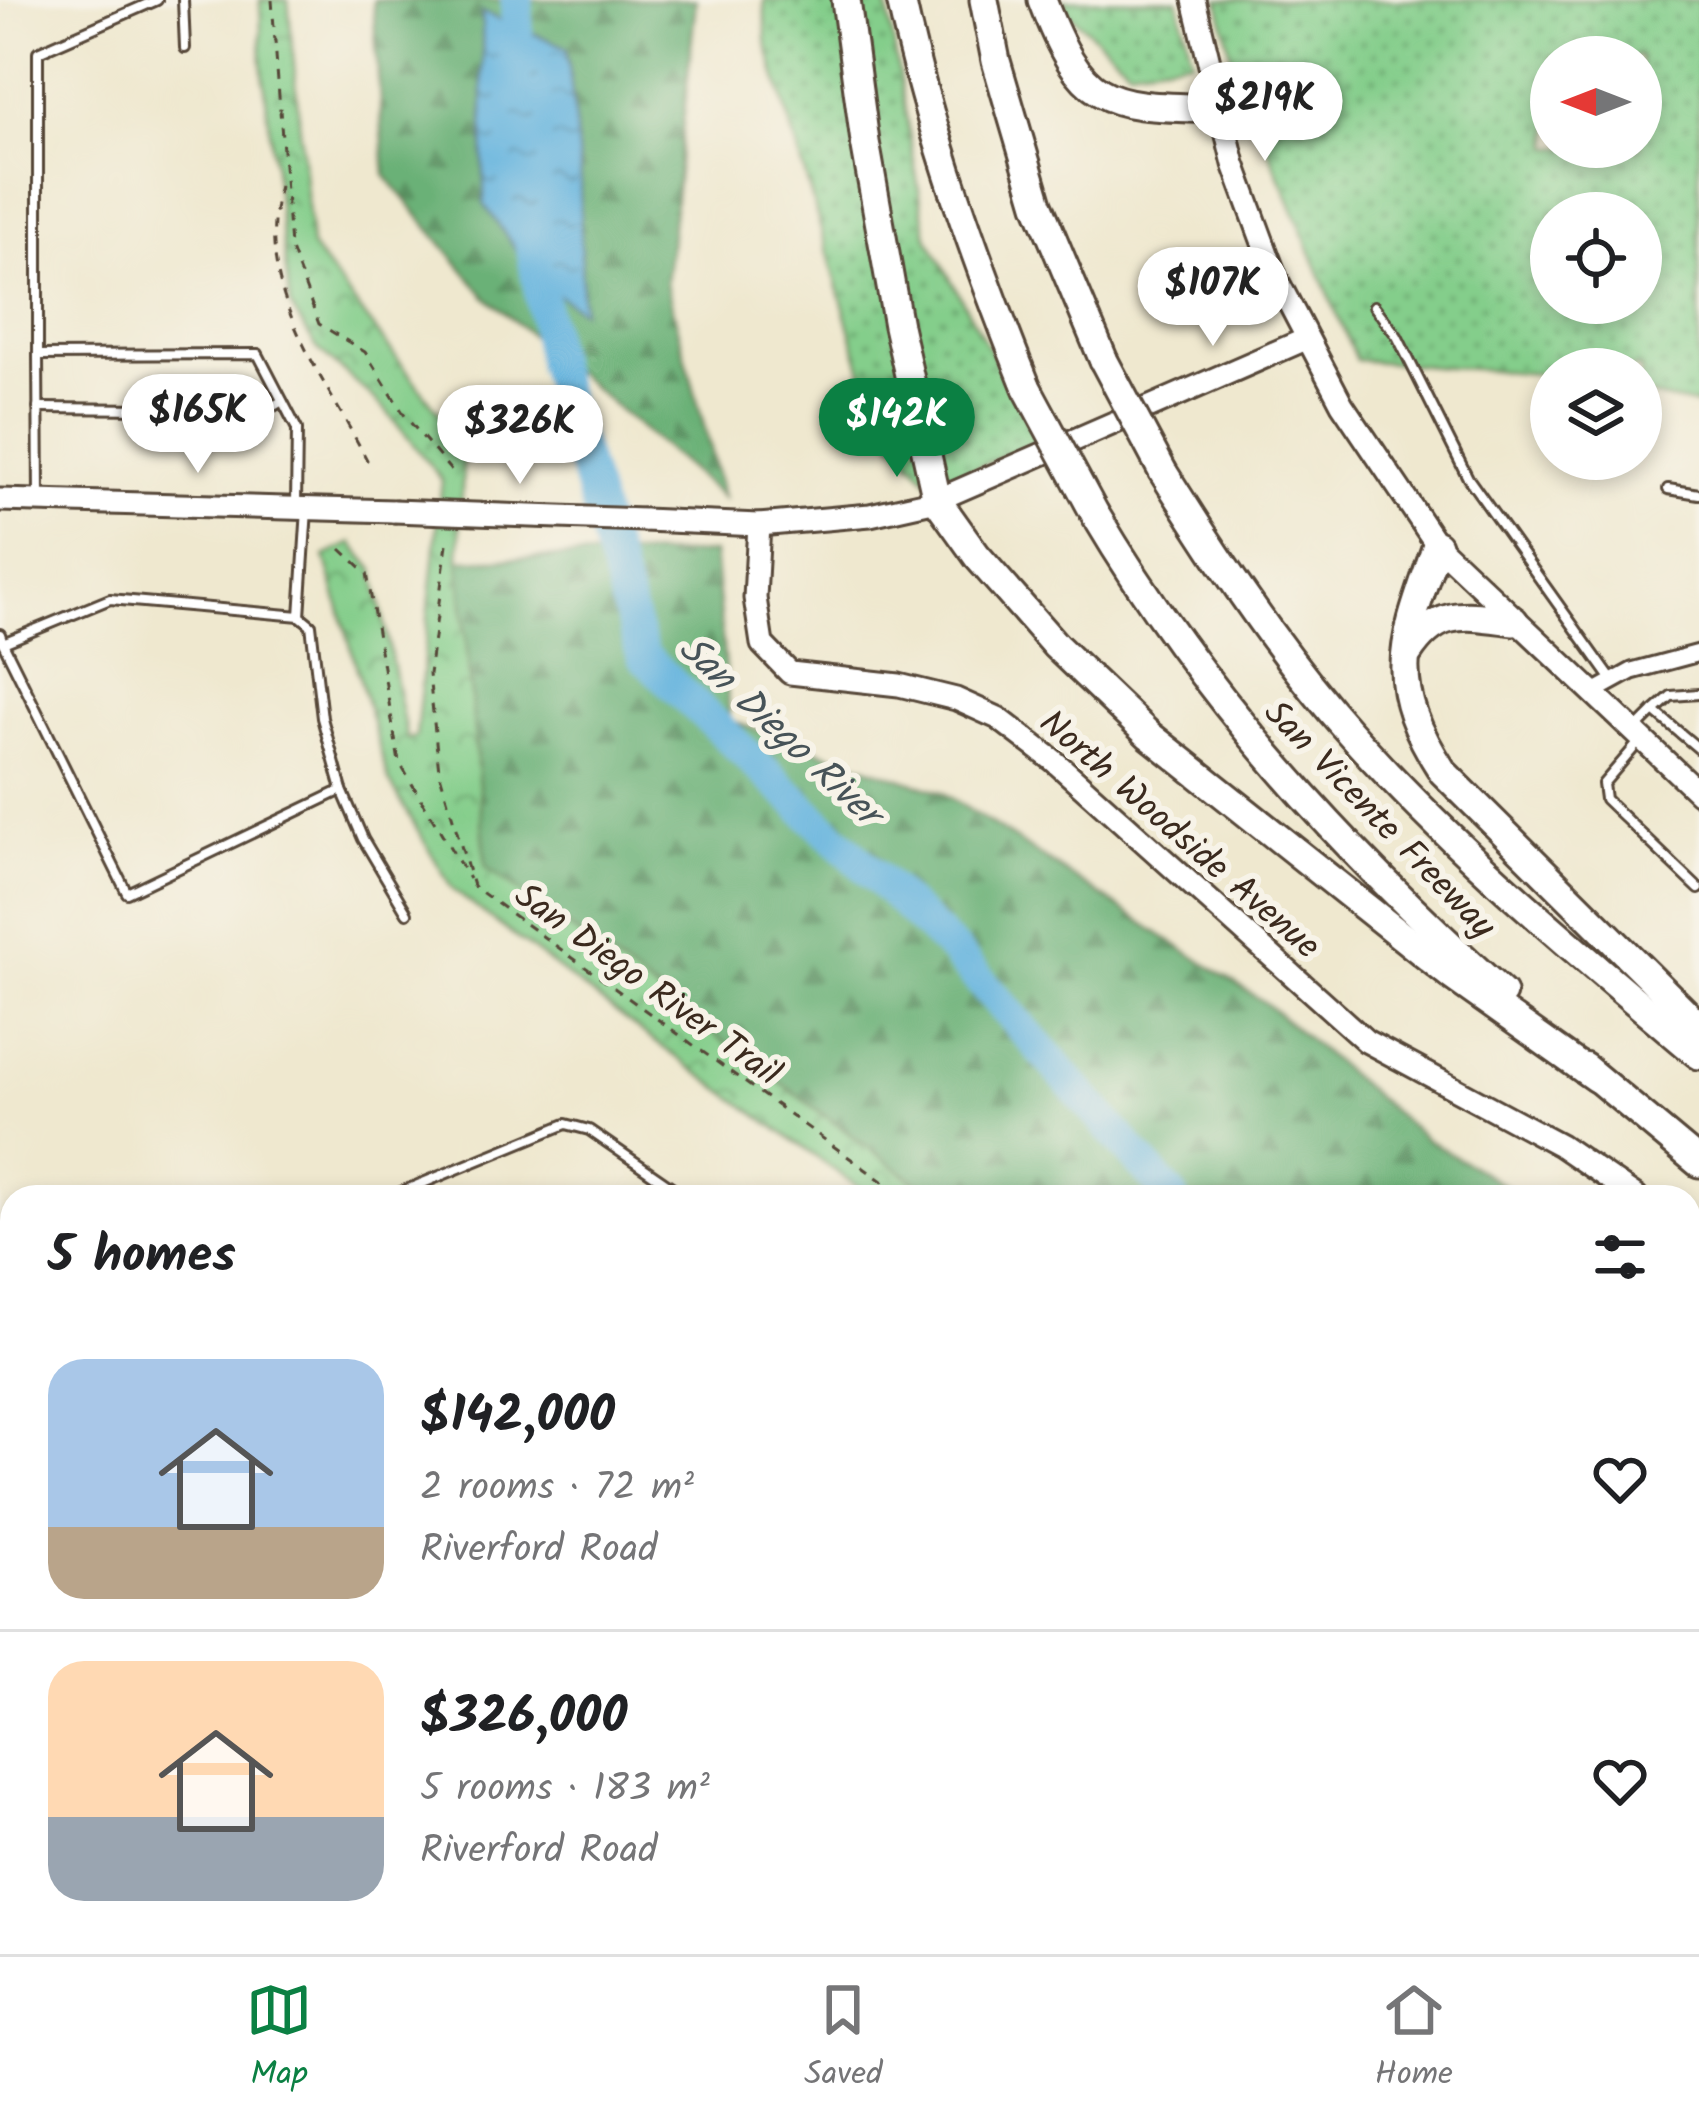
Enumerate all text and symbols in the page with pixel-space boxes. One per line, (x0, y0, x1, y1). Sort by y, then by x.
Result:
north arrow (1530, 36, 1662, 168)
map controls (1530, 36, 1662, 480)
pin: $219K (1181, 62, 1349, 164)
text: $219K (1215, 70, 1315, 132)
button: locate (1530, 192, 1662, 324)
pin: $107K (1129, 247, 1297, 349)
text: $107K (1165, 255, 1261, 317)
button: layers (1530, 348, 1662, 480)
pin: $165K (114, 374, 282, 476)
pin: $142K (813, 378, 981, 480)
text: $165K (148, 382, 248, 444)
pin: $326K (436, 385, 604, 487)
text: $142K (846, 386, 948, 448)
text: $326K (464, 393, 576, 455)
water label: San Diego River (663, 621, 899, 847)
street label: San Vicente Freeway (1249, 688, 1509, 954)
street label: North Woodside Avenue (1025, 697, 1332, 974)
street label: San Diego River Trail (501, 869, 793, 1103)
text: 5 homes (48, 1217, 236, 1298)
icon: filters (1587, 1224, 1653, 1290)
text: $142,000 (420, 1377, 615, 1458)
icon: home (144, 1407, 288, 1551)
icon: heart (1587, 1446, 1653, 1512)
text: 2 rooms · 72 m² (420, 1458, 694, 1520)
text: Riverford Road (420, 1520, 658, 1582)
text: $326,000 (420, 1678, 627, 1759)
icon: home (144, 1709, 288, 1853)
icon: heart (1587, 1748, 1653, 1814)
text: 5 rooms · 183 m² (420, 1759, 710, 1821)
text: Riverford Road (420, 1821, 658, 1883)
tab: Map (246, 1977, 312, 2102)
tab: Saved (804, 1977, 883, 2102)
tab: Home (1375, 1977, 1453, 2102)

